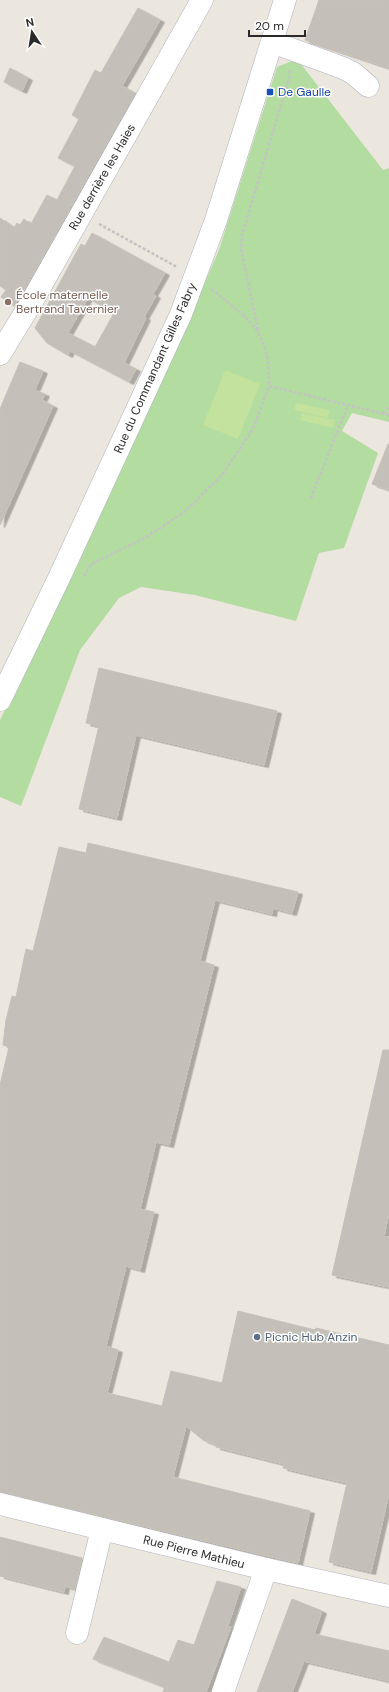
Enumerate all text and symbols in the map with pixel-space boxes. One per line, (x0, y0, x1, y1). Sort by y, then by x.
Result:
north arrow (12, 12, 52, 52)
scale bar (249, 12, 305, 38)
text: N (25, 15, 35, 30)
text: 20 m (255, 18, 284, 34)
place label: De Gaulle (278, 84, 331, 100)
marker: De Gaulle (265, 87, 275, 97)
street label: Rue derrière les Haies (65, 121, 139, 233)
street label: Rue du Commandant Gilles Fabry (110, 280, 200, 456)
place label: École maternelle Bertrand Tavernier (16, 287, 119, 317)
marker: École maternelle Bertrand Tavernier (3, 297, 13, 307)
place label: Picnic Hub Anzin (265, 1329, 358, 1345)
marker: Picnic Hub Anzin (252, 1332, 262, 1342)
street label: Rue Pierre Mathieu (142, 1532, 246, 1572)

